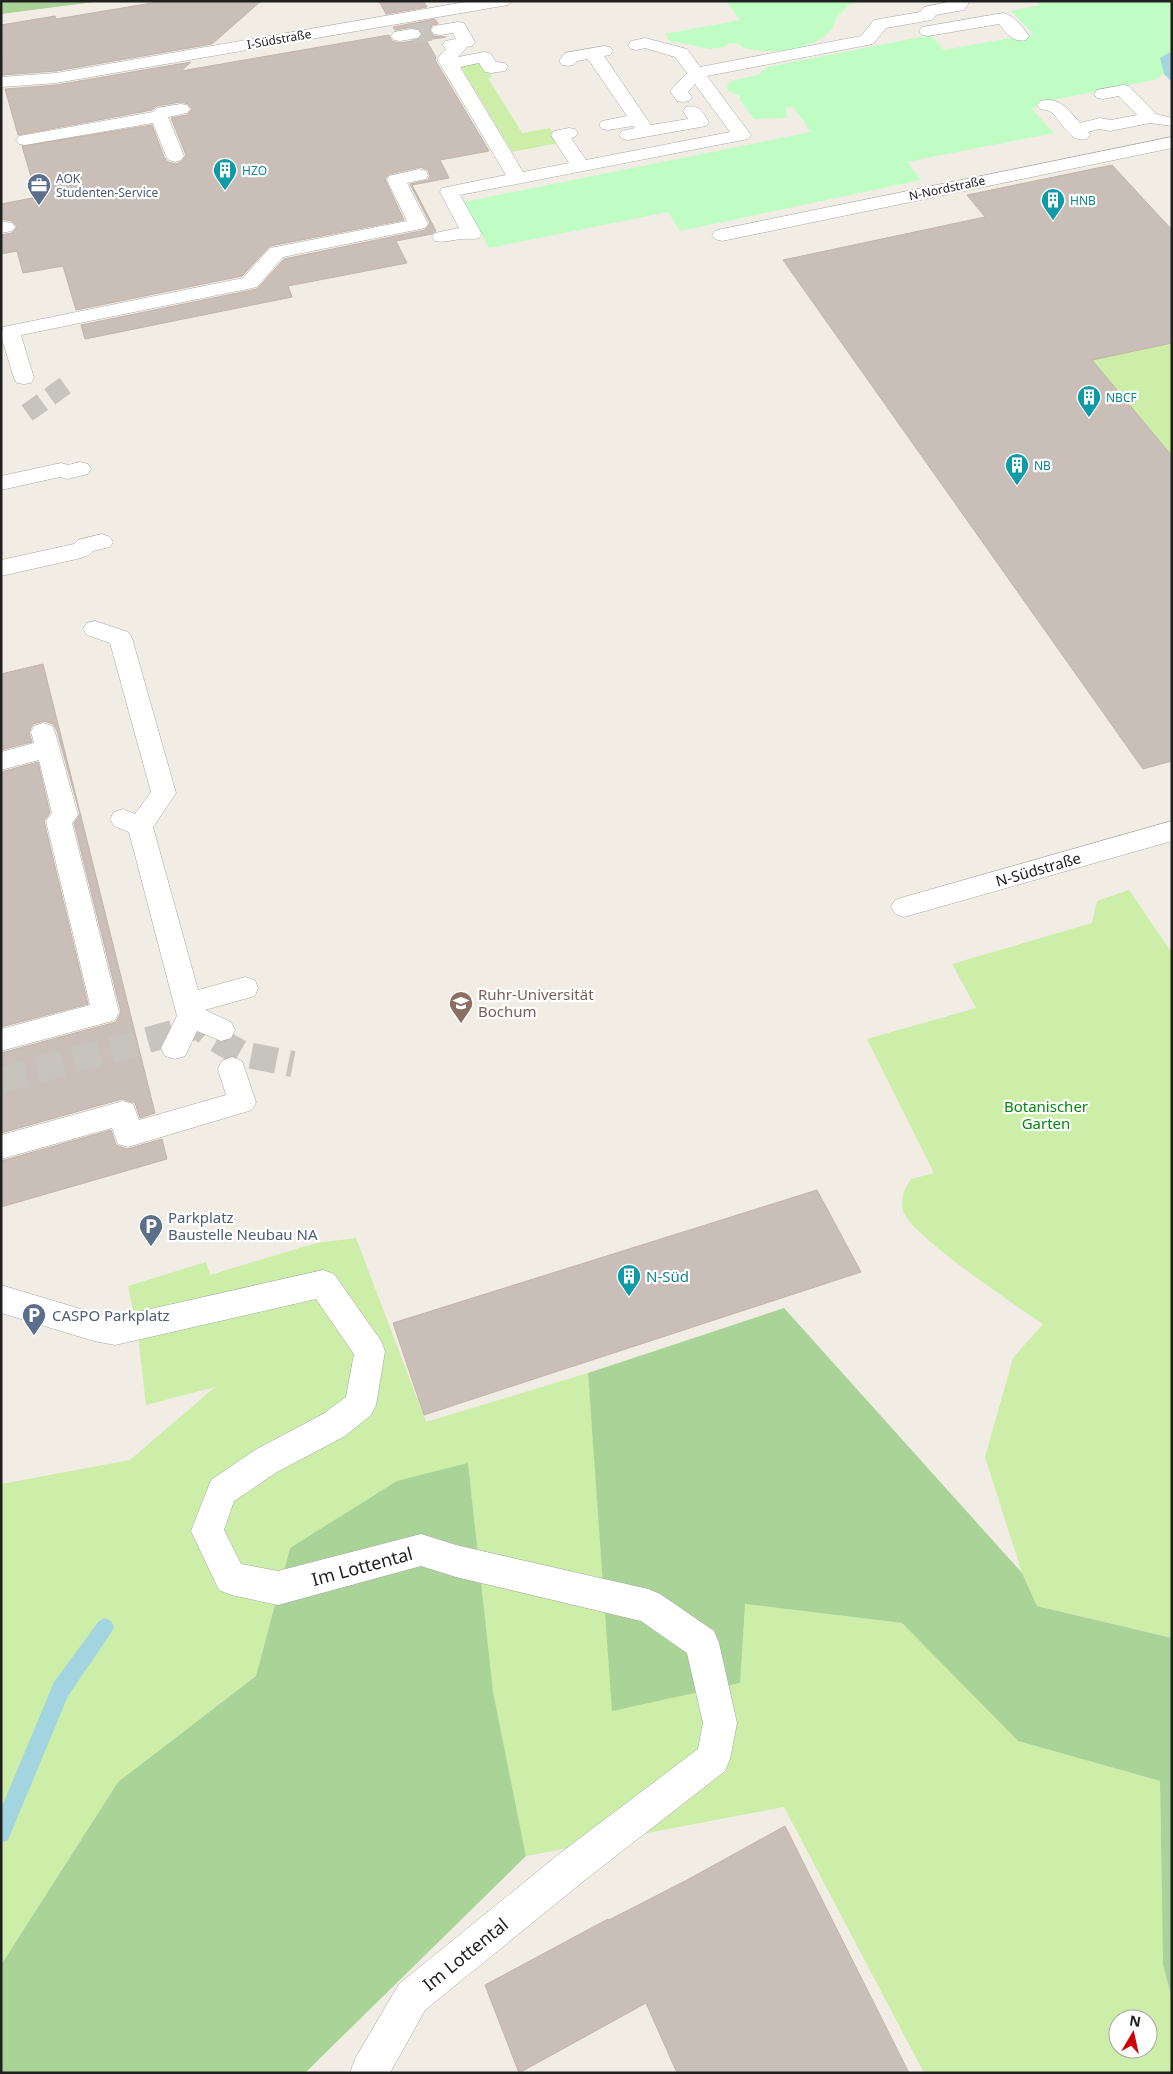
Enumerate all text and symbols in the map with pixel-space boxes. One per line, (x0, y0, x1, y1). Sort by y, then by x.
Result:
street label: I-Südstraße (245, 25, 313, 53)
building icon: HZO (212, 157, 238, 191)
place label: HZO (242, 162, 267, 179)
place label: AOK Studenten-Service (56, 170, 159, 201)
office icon: AOK Studenten-Service (26, 172, 52, 206)
street label: N-Nordstraße (907, 172, 987, 204)
building icon: HNB (1040, 187, 1066, 221)
place label: HNB (1070, 192, 1096, 209)
building icon: NBCF (1076, 384, 1102, 418)
place label: NBCF (1106, 389, 1137, 406)
building icon: NB (1004, 452, 1030, 486)
place label: NB (1034, 457, 1051, 474)
street label: N-Südstraße (993, 847, 1083, 891)
place label: Ruhr-Universität Bochum (478, 984, 594, 1021)
school or university icon: Ruhr-Universität Bochum (448, 990, 474, 1024)
park label: Botanischer Garten (1004, 1096, 1088, 1133)
place label: Parkplatz Baustelle Neubau NA (168, 1207, 318, 1244)
parking icon: Parkplatz Baustelle Neubau NA (138, 1213, 164, 1247)
building icon: N-Süd (616, 1263, 642, 1297)
place label: N-Süd (646, 1266, 689, 1286)
parking icon: CASPO Parkplatz (21, 1302, 47, 1336)
place label: CASPO Parkplatz (52, 1305, 170, 1325)
street label: Im Lottental (309, 1541, 415, 1591)
street label: Im Lottental (417, 1912, 513, 1996)
north arrow (1108, 2009, 1158, 2059)
text: N (1128, 2010, 1142, 2031)

